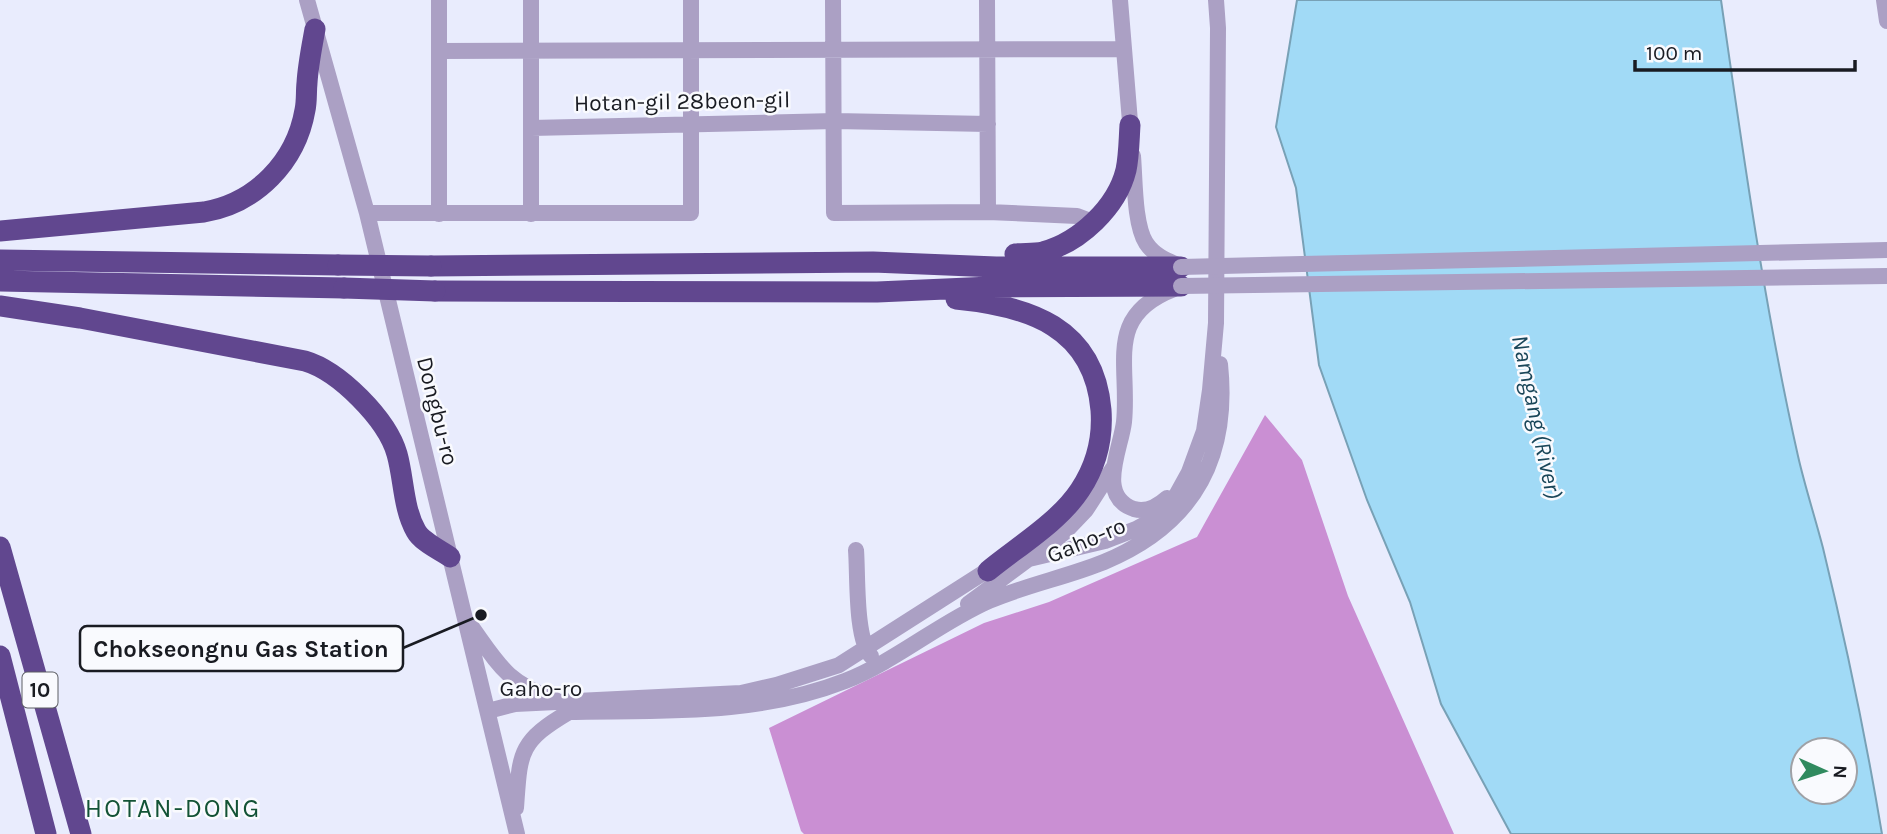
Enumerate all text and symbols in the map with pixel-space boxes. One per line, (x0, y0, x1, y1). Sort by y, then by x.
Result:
scale bar (1635, 28, 1856, 72)
text: 100 m (1646, 41, 1703, 65)
street label: Hotan-gil 28beon-gil (574, 86, 790, 117)
water label: Namgang (River) (1506, 332, 1568, 502)
street label: Dongbu-ro (411, 354, 464, 468)
street label: Gaho-ro (1043, 512, 1130, 569)
callout: Chokseongnu Gas Station (80, 626, 403, 671)
text: Chokseongnu Gas Station (93, 635, 389, 663)
road number: 10 (22, 672, 58, 708)
street label: Gaho-ro (500, 675, 582, 702)
north arrow (1789, 736, 1859, 806)
text: N (1829, 764, 1851, 779)
district label: HOTAN-DONG (85, 793, 261, 824)

